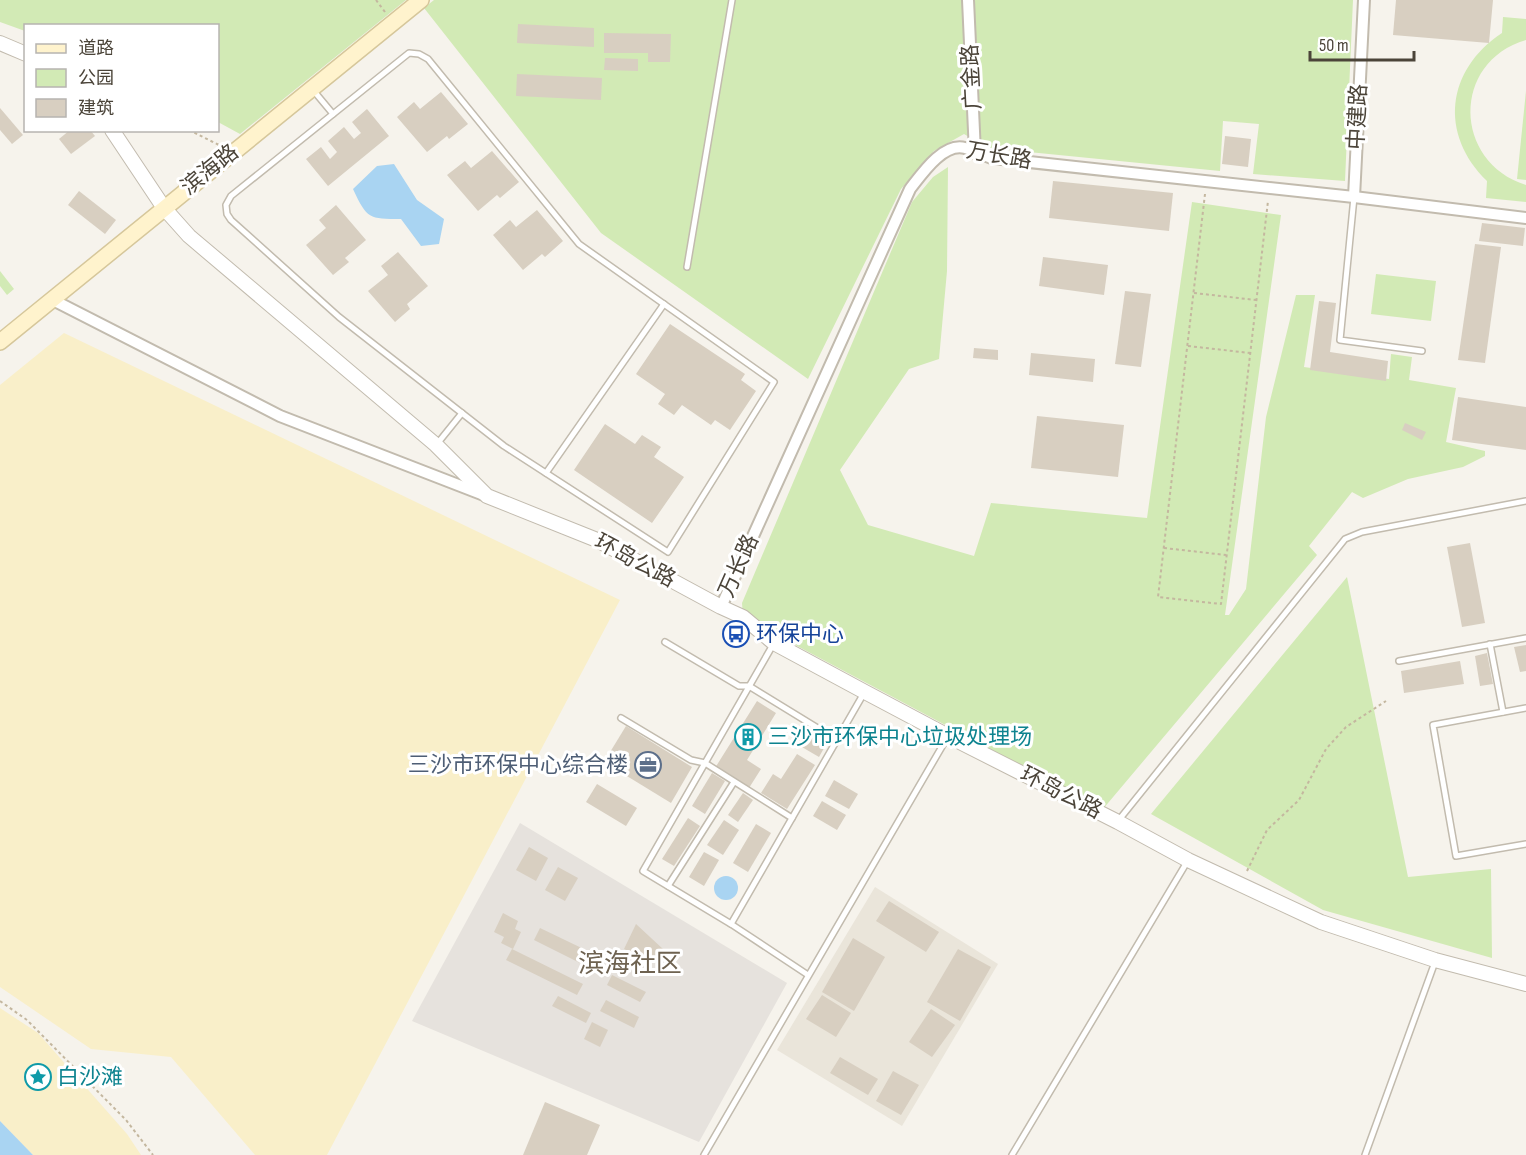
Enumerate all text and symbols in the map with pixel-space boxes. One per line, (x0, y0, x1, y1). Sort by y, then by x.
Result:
legend (24, 24, 219, 132)
scale bar (1310, 24, 1414, 62)
text: 50 m (1319, 35, 1349, 56)
text: 道路 (78, 38, 114, 59)
street label: 广金路 (957, 43, 987, 111)
text: 公园 (78, 68, 114, 89)
street label: 中建路 (1343, 83, 1373, 151)
text: 建筑 (78, 98, 114, 119)
street label: 万长路 (964, 137, 1034, 175)
street label: 滨海路 (176, 139, 244, 201)
street label: 环岛公路 (590, 528, 680, 594)
street label: 万长路 (713, 530, 765, 602)
bus stop icon: 环保中心 (721, 619, 751, 649)
place label: 环保中心 (756, 621, 844, 648)
building icon: 三沙市环保中心垃圾处理场 (733, 722, 763, 752)
place label: 三沙市环保中心垃圾处理场 (768, 724, 1032, 751)
office icon: 三沙市环保中心综合楼 (633, 750, 663, 780)
place label: 三沙市环保中心综合楼 (408, 752, 628, 779)
street label: 环岛公路 (1016, 761, 1106, 825)
district label: 滨海社区 (578, 949, 682, 980)
place icon: 白沙滩 (23, 1062, 53, 1092)
place label: 白沙滩 (57, 1064, 123, 1091)

